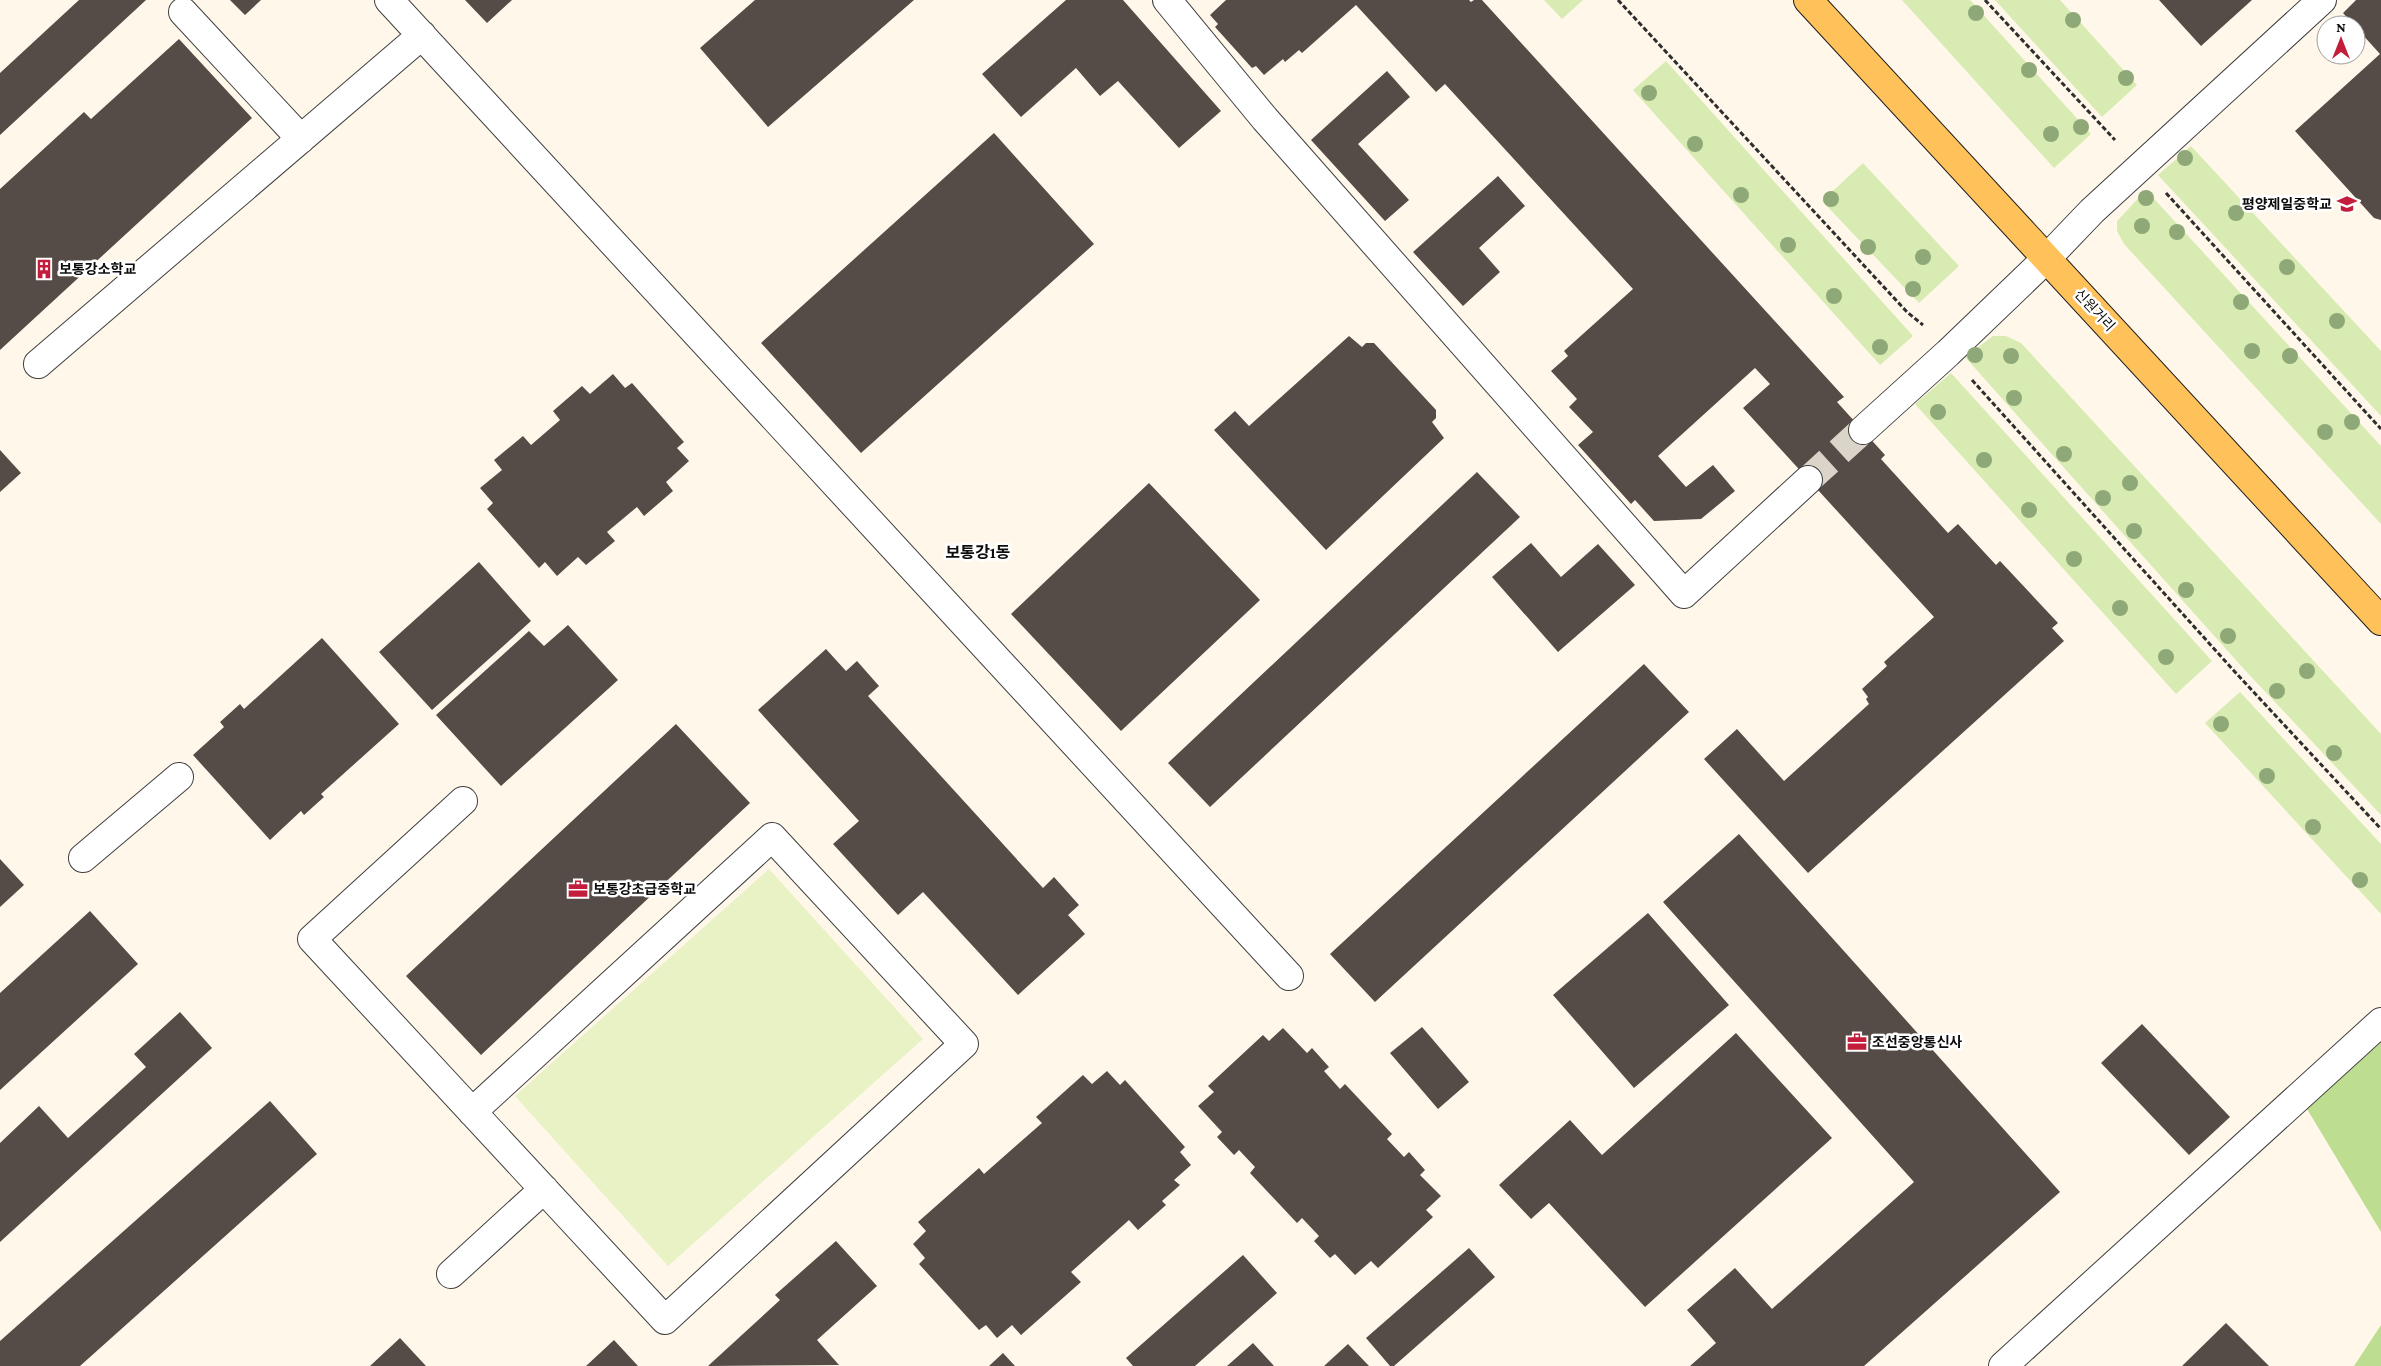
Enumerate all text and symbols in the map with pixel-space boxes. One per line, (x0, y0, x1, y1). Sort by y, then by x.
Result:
north arrow (2316, 15, 2366, 65)
text: N (2336, 19, 2346, 35)
school or university icon: 평양제일중학교 (2336, 193, 2358, 215)
place label: 평양제일중학교 (2242, 196, 2332, 212)
building icon: 보통강소학교 (33, 258, 55, 280)
place label: 보통강소학교 (59, 261, 136, 277)
street label: 신원거리 (2072, 286, 2118, 334)
district label: 보통강1동 (946, 544, 1010, 561)
office icon: 보통강초급중학교 (567, 878, 589, 900)
place label: 보통강초급중학교 (593, 881, 696, 897)
office icon: 조선중앙통신사 (1846, 1031, 1868, 1053)
place label: 조선중앙통신사 (1872, 1034, 1962, 1050)

